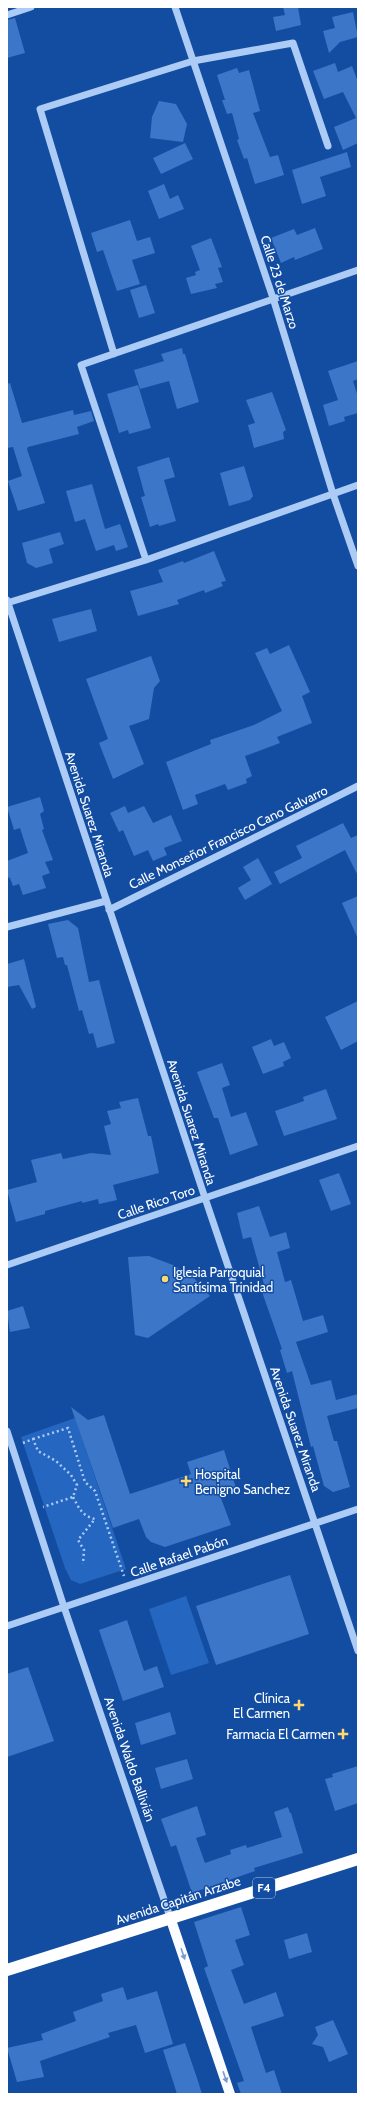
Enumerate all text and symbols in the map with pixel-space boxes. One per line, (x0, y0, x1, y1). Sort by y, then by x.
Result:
street label: Calle 23 de Marzo (257, 233, 303, 331)
street label: Avenida Suarez Miranda (62, 749, 118, 880)
street label: Calle Monseñor Francisco Cano Galvarro (126, 782, 330, 892)
street label: Avenida Suarez Miranda (164, 1057, 220, 1188)
street label: Calle Rico Toro (115, 1181, 197, 1223)
place label: Iglesia Parroquial Santísima Trinidad (173, 1264, 273, 1295)
marker: Iglesia Parroquial Santísima Trinidad (160, 1274, 170, 1284)
street label: Avenida Suarez Miranda (267, 1364, 325, 1494)
place label: Hospital Benigno Sanchez (195, 1466, 290, 1497)
marker: Hospital Benigno Sanchez (180, 1475, 192, 1487)
street label: Calle Rafael Pabón (128, 1532, 230, 1580)
place label: Clínica El Carmen (233, 1690, 291, 1721)
street label: Avenida Waldo Ballivián (101, 1695, 159, 1823)
marker: Clínica El Carmen (293, 1699, 305, 1711)
place label: Farmacia El Carmen (226, 1726, 335, 1742)
marker: Farmacia El Carmen (338, 1729, 348, 1739)
street label: Avenida Capitán Arzabe (114, 1872, 243, 1928)
road number: F4 (253, 1878, 275, 1898)
one-way arrow (180, 1948, 186, 1960)
one-way arrow (222, 2071, 228, 2083)

